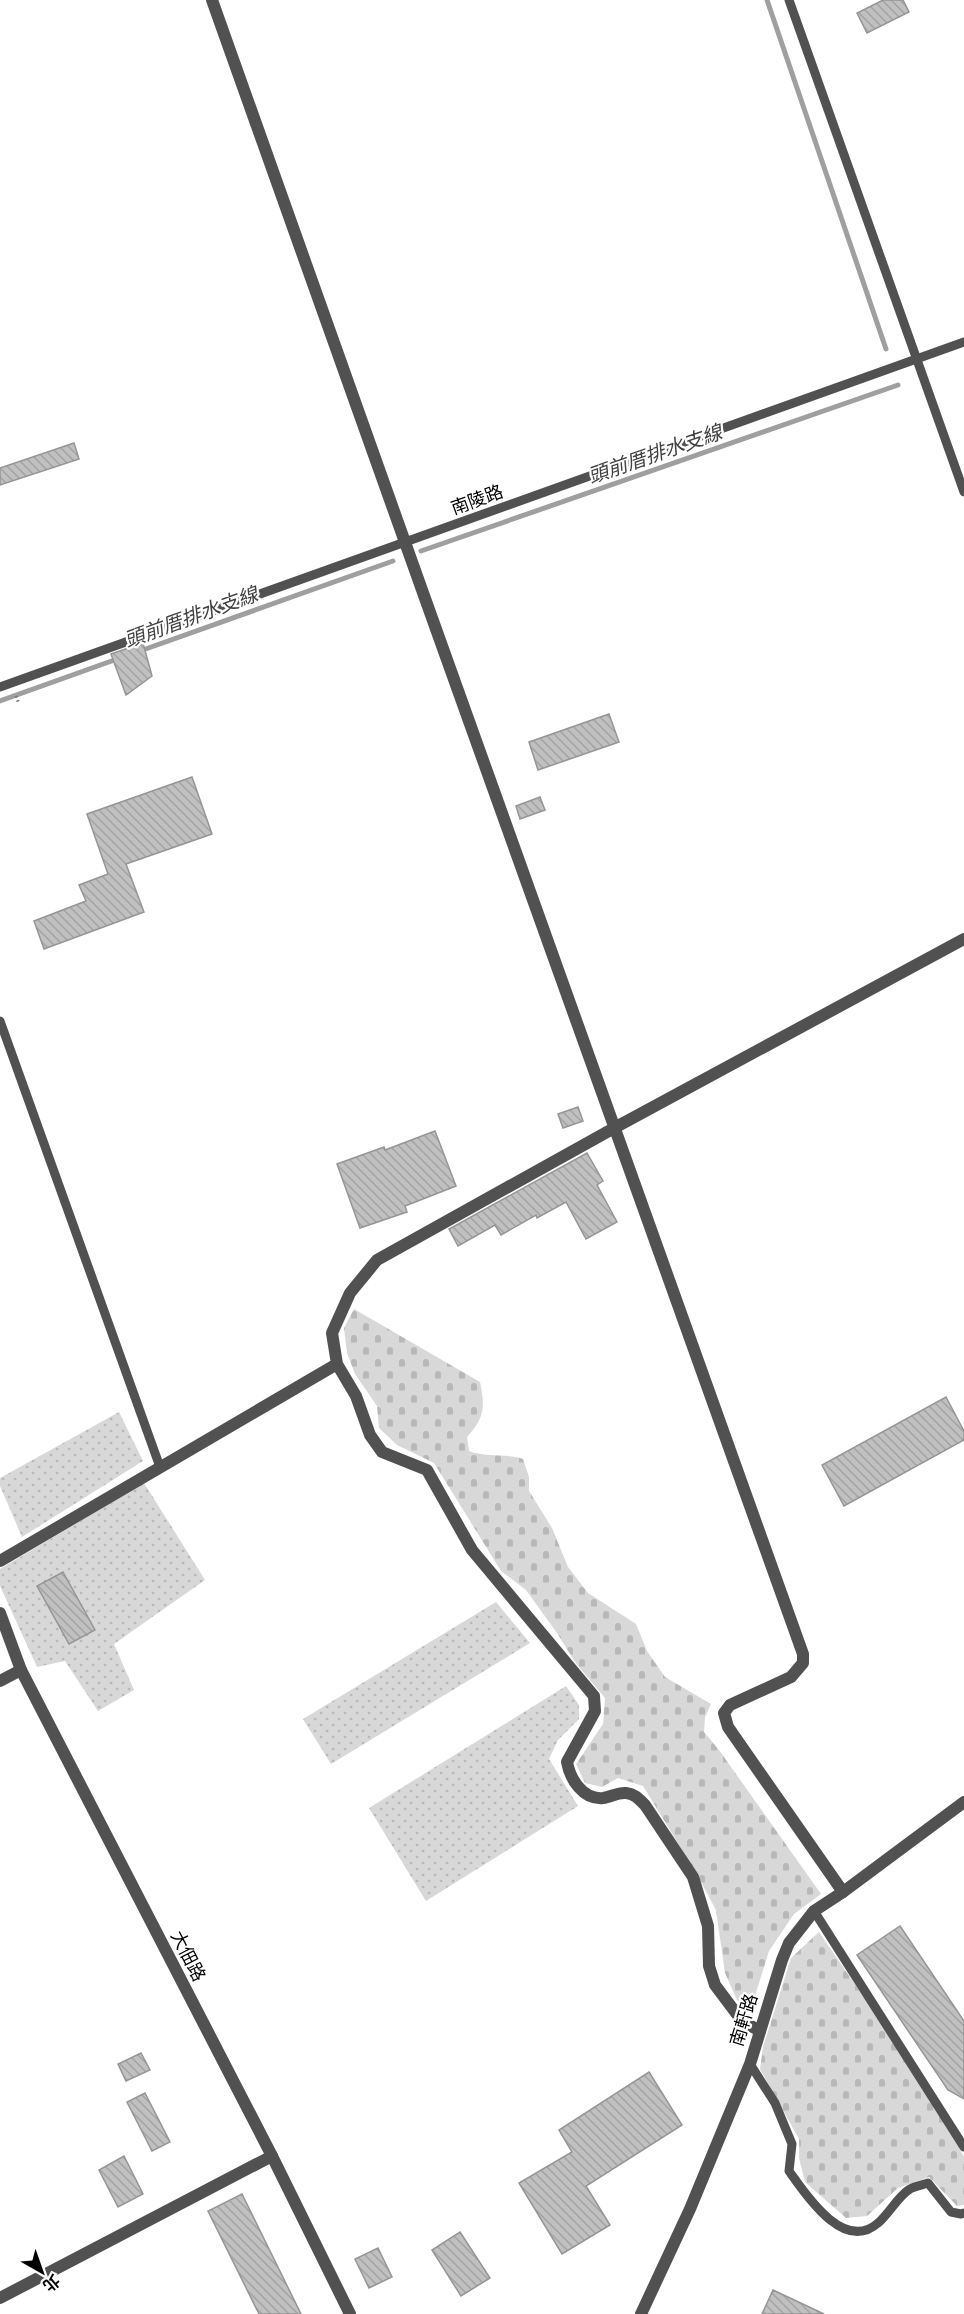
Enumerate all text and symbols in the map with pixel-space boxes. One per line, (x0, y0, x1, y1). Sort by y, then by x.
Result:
water label: 頭前厝排水支線 (585, 420, 727, 487)
street label: 南陵路 (448, 481, 506, 519)
water label: 頭前厝排水支線 (121, 582, 262, 651)
street label: 大佃路 (167, 1927, 209, 1985)
street label: 南軒路 (727, 1991, 761, 2049)
north arrow (12, 2242, 72, 2302)
text: 北 (40, 2271, 63, 2295)

